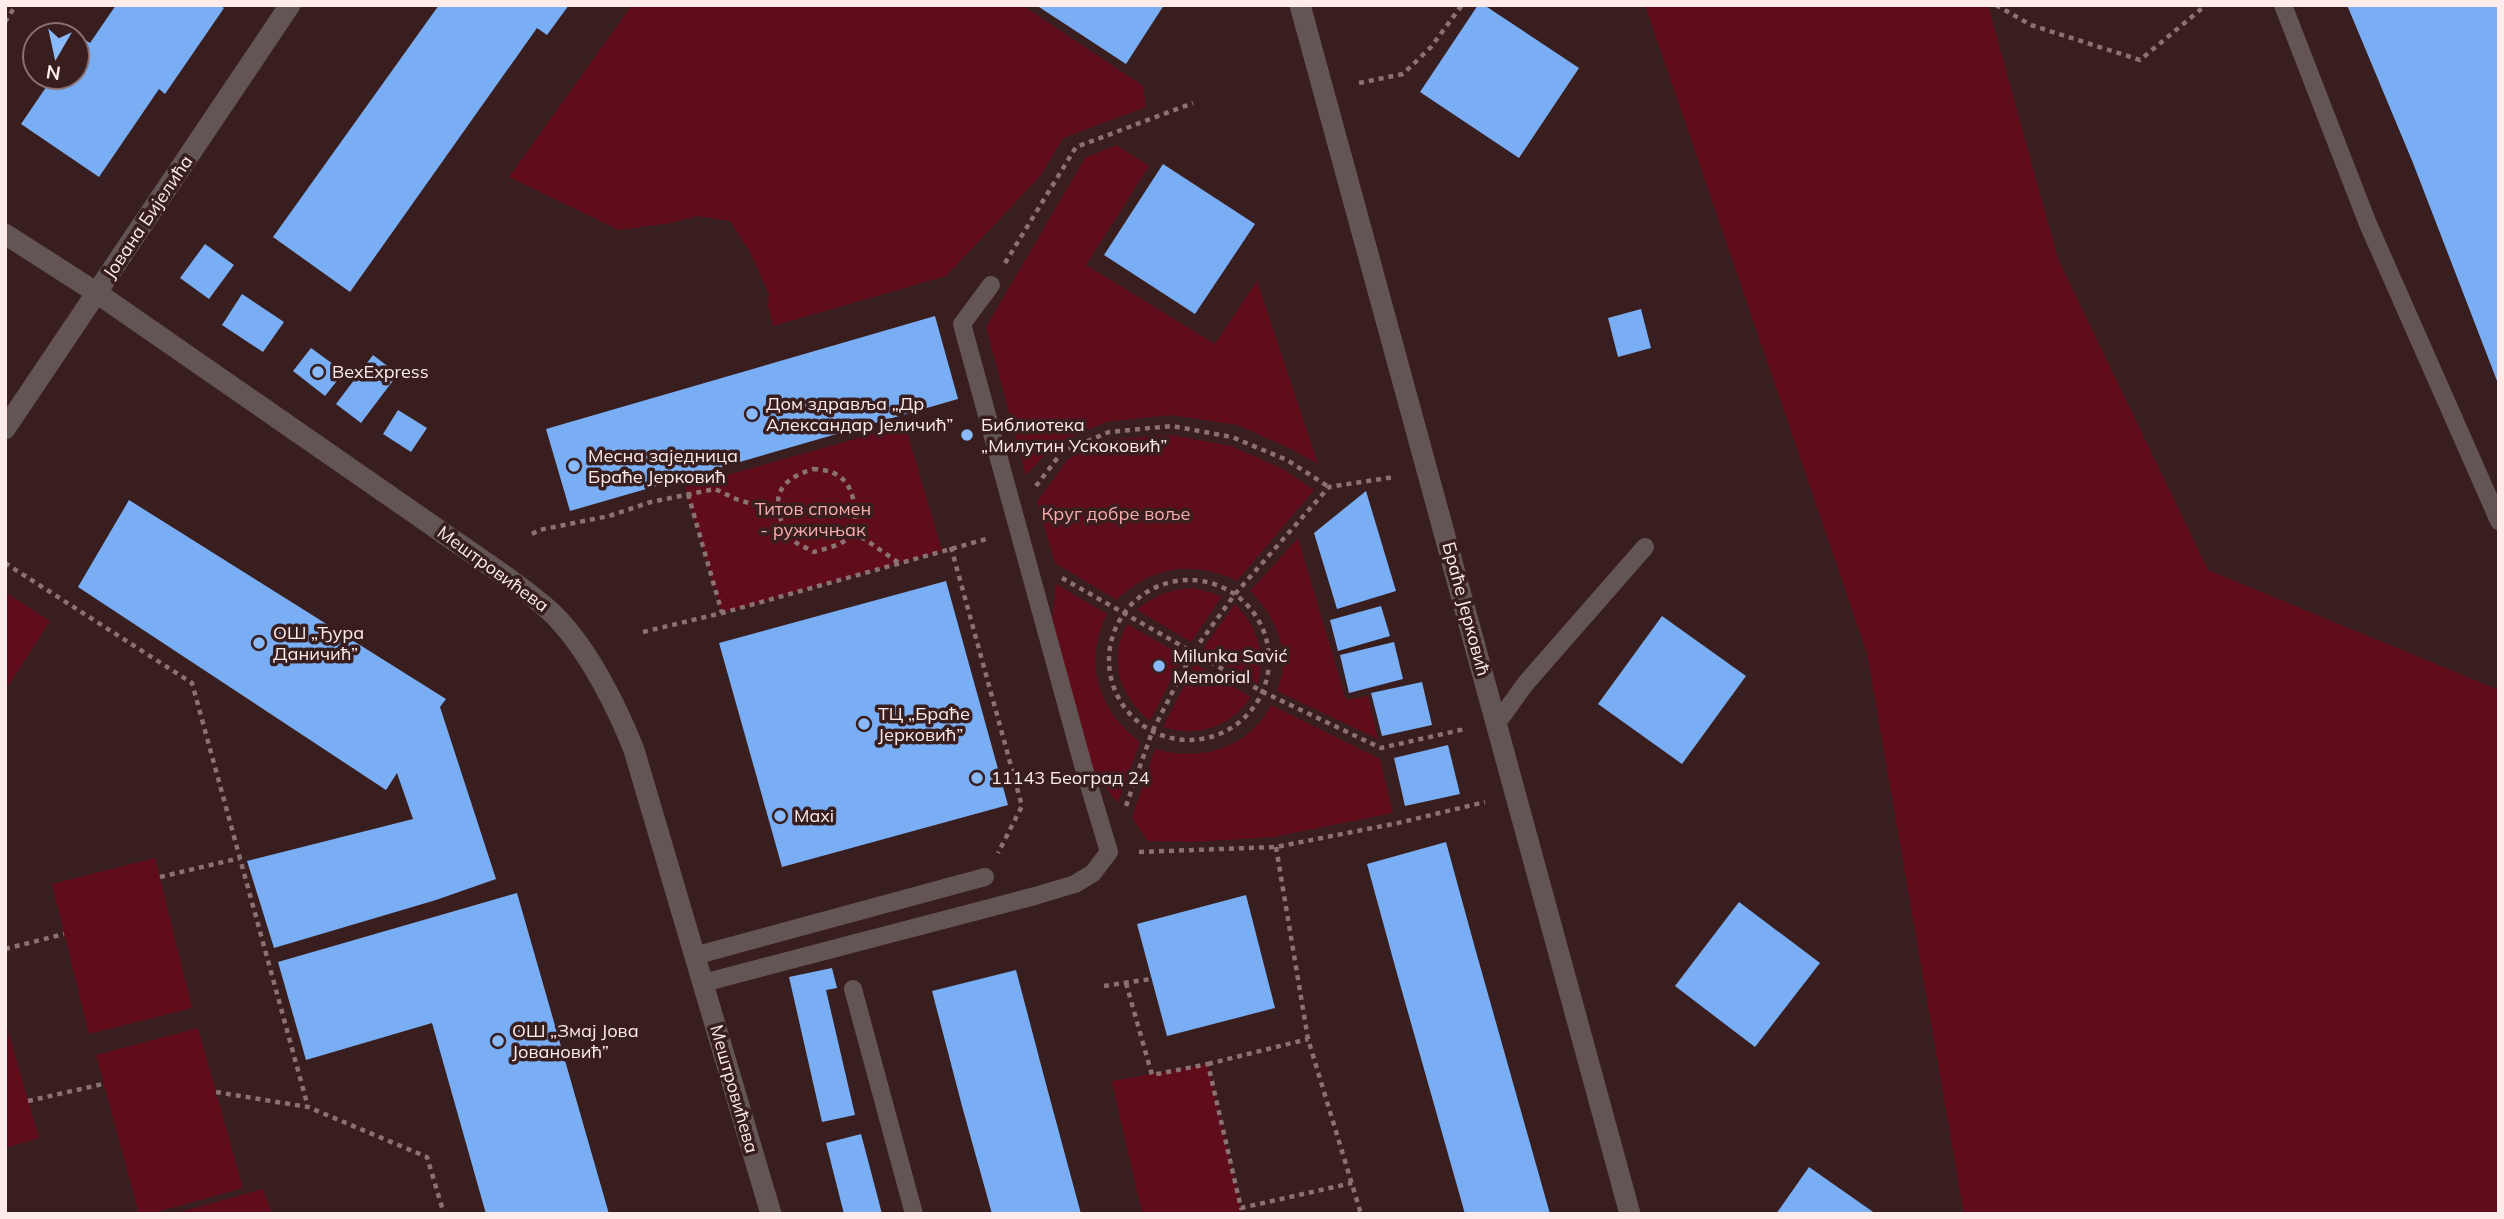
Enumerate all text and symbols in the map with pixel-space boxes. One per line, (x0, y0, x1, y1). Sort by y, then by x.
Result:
north arrow (21, 21, 91, 91)
text: N (44, 60, 62, 86)
street label: Јована Бијелића (98, 151, 197, 283)
place label: BexExpress (332, 360, 429, 383)
marker: BexExpress (310, 364, 326, 380)
place label: Дом здравља „Др Александар Јеличић” (766, 392, 953, 436)
marker: Дом здравља „Др Александар Јеличић” (744, 406, 760, 422)
place label: Библиотека „Милутин Ускоковић” (981, 413, 1167, 457)
marker: Библиотека „Милутин Ускоковић” (959, 427, 975, 443)
place label: Месна заједница Браће Јерковић (588, 444, 738, 488)
marker: Месна заједница Браће Јерковић (566, 458, 582, 474)
park label: Титов спомен - ружичњак (755, 497, 871, 541)
park label: Круг добре воље (1041, 502, 1191, 525)
street label: Мештровићева (433, 520, 554, 617)
street label: Браће Јерковић (1438, 539, 1495, 679)
place label: ОШ „Ђура Даничић” (273, 621, 364, 665)
marker: ОШ „Ђура Даничић” (251, 635, 267, 651)
place label: Milunka Savić Memorial (1173, 644, 1287, 688)
marker: Milunka Savić Memorial (1151, 658, 1167, 674)
place label: ТЦ „Браће Јерковић” (878, 702, 970, 746)
marker: ТЦ „Браће Јерковић” (856, 716, 872, 732)
place label: 11143 Београд 24 (991, 766, 1150, 789)
marker: 11143 Београд 24 (969, 770, 985, 786)
place label: Maxi (794, 804, 834, 827)
marker: Maxi (772, 808, 788, 824)
place label: ОШ „Змај Јова Јовановић” (512, 1019, 639, 1063)
street label: Мештровићева (705, 1022, 764, 1156)
marker: ОШ „Змај Јова Јовановић” (490, 1033, 506, 1049)

